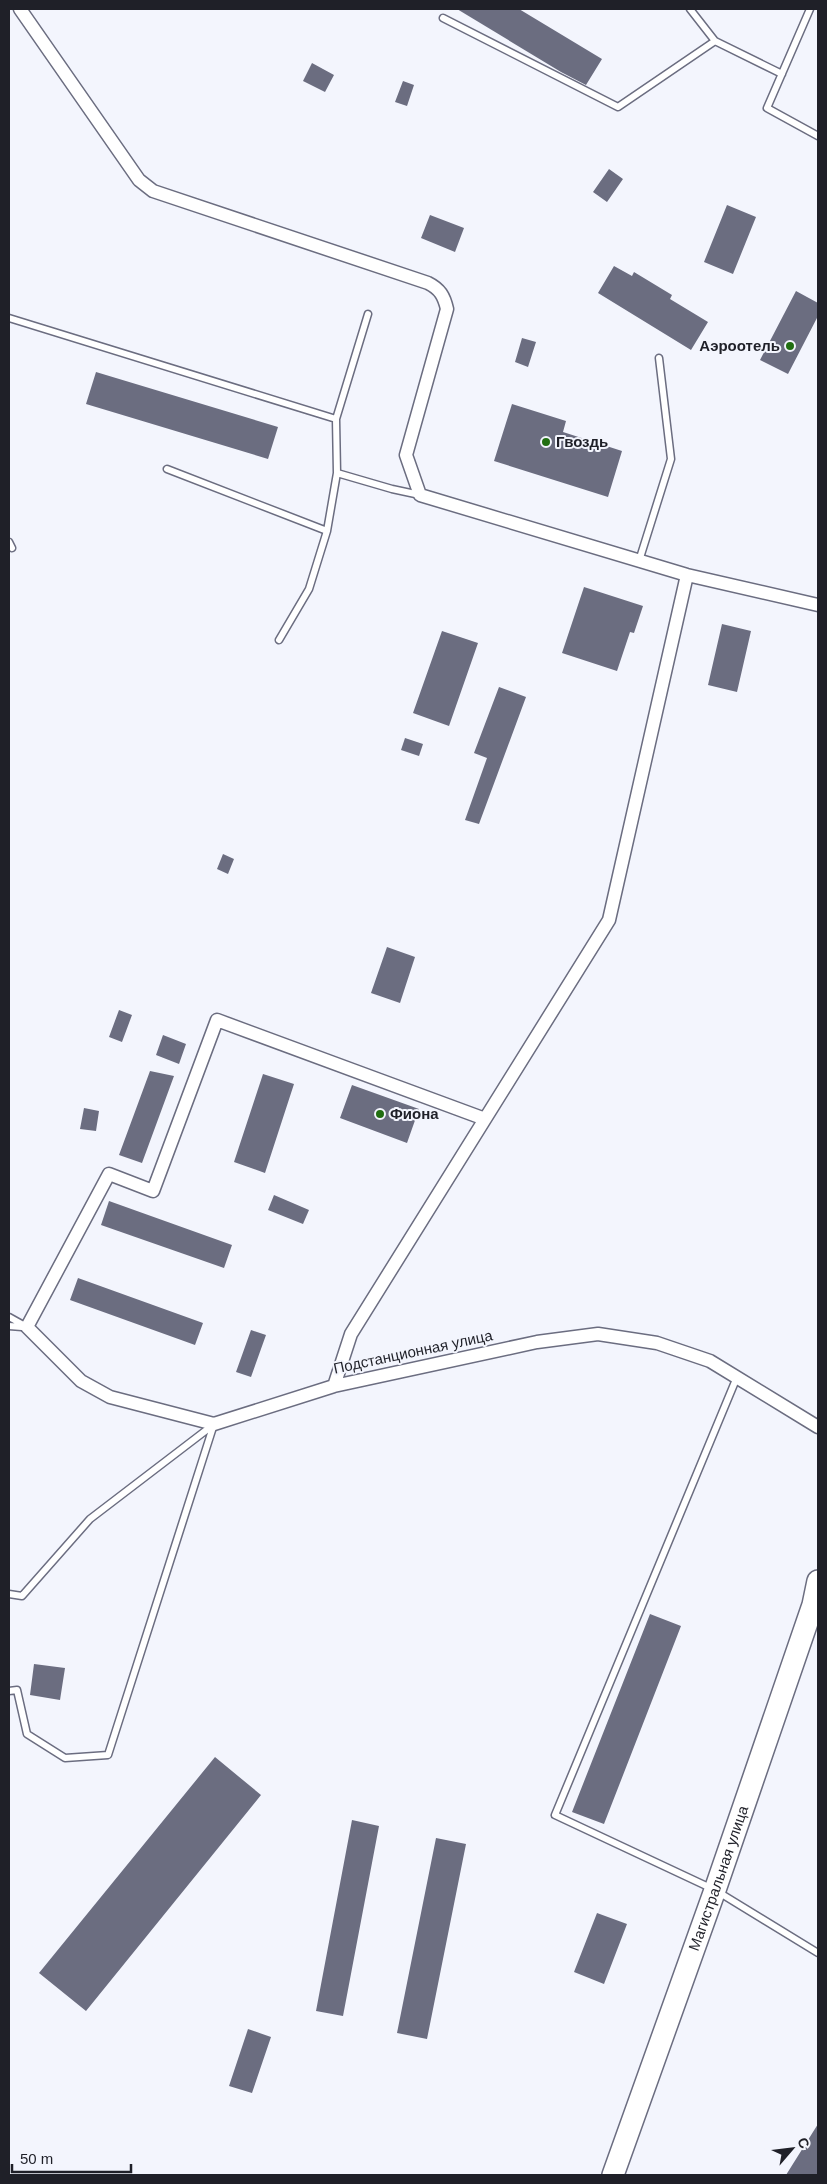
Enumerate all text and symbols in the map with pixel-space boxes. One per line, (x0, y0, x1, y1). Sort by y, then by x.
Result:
place label: Аэроотель (699, 337, 780, 354)
marker: Аэроотель (784, 340, 796, 352)
place label: Гвоздь (556, 433, 608, 450)
marker: Гвоздь (540, 436, 552, 448)
place label: Фиона (390, 1105, 439, 1122)
marker: Фиона (374, 1108, 386, 1120)
street label: Подстанционная улица (332, 1326, 495, 1377)
street label: Магистральная улица (685, 1803, 752, 1953)
north arrow (767, 2124, 817, 2174)
text: С (794, 2135, 813, 2151)
scale bar (12, 2142, 131, 2174)
text: 50 m (20, 2150, 53, 2167)

